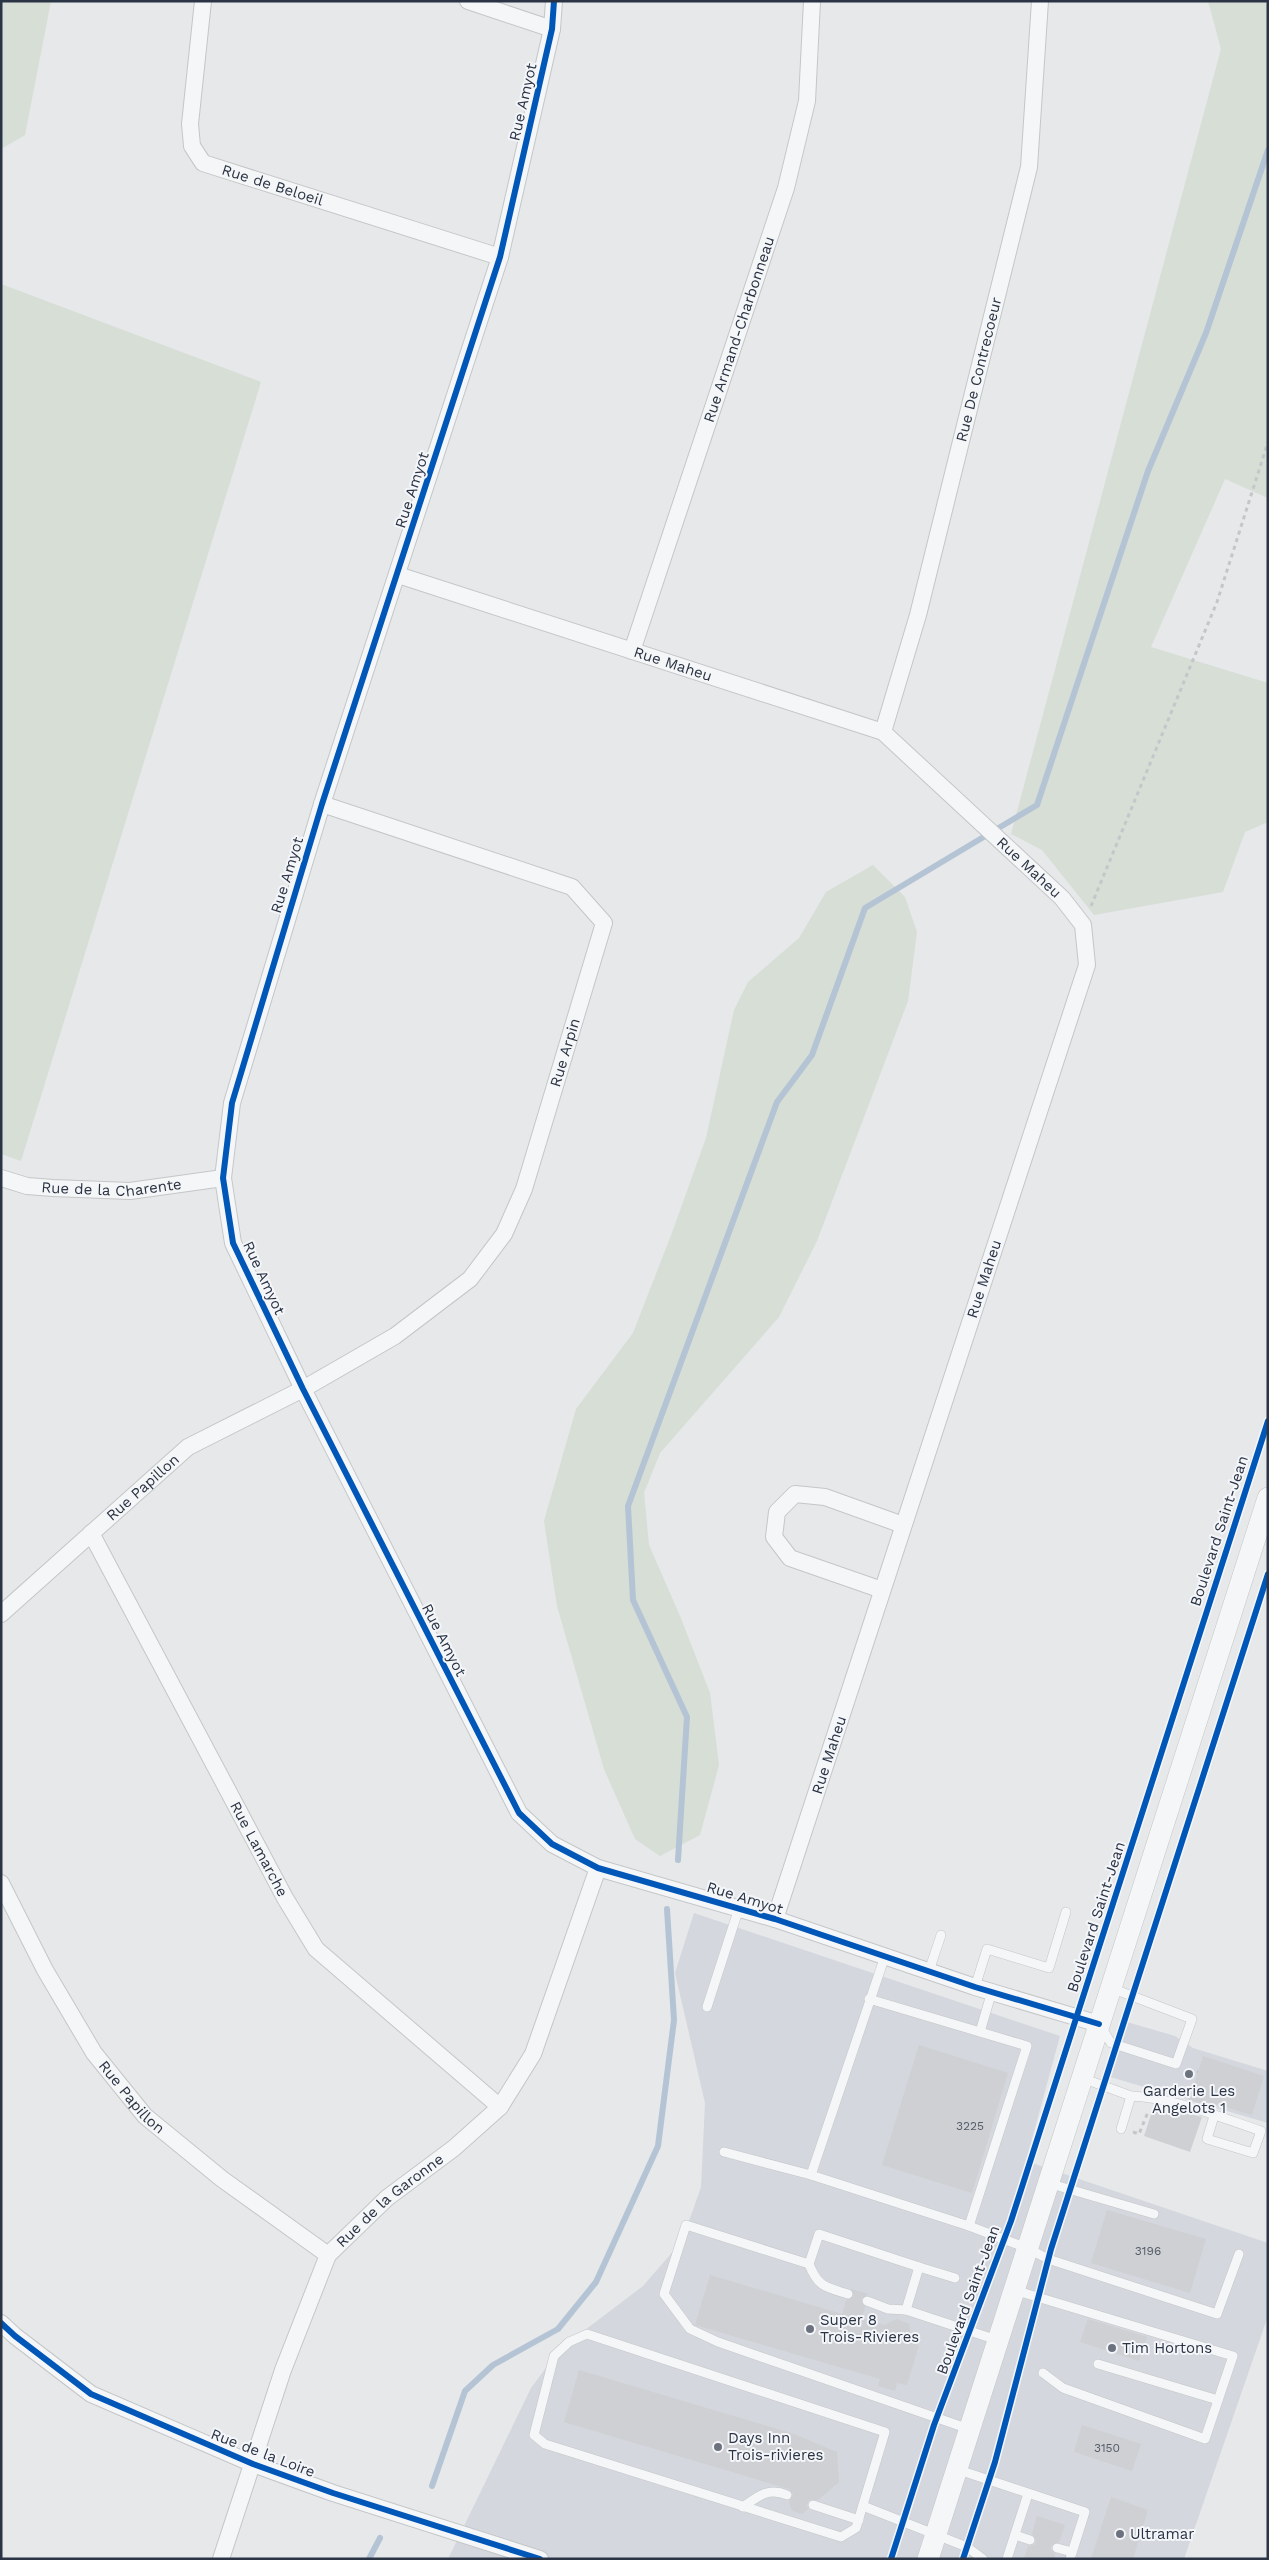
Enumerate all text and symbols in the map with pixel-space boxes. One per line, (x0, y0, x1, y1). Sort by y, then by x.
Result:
street label: Rue Amyot (505, 61, 541, 143)
street label: Rue de Beloeil (220, 161, 326, 210)
street label: Rue Armand-Charbonneau (700, 234, 778, 425)
street label: Rue De Contrecoeur (952, 295, 1005, 444)
street label: Rue Amyot (391, 449, 433, 530)
street label: Rue Maheu (632, 643, 714, 685)
street label: Rue Maheu (993, 833, 1065, 902)
street label: Rue Amyot (267, 834, 307, 915)
street label: Rue Arpin (546, 1016, 584, 1089)
street label: Rue de la Charente (41, 1175, 183, 1201)
street label: Rue Amyot (239, 1238, 289, 1318)
street label: Rue Maheu (963, 1238, 1005, 1320)
street label: Rue Papillon (103, 1450, 183, 1525)
street label: Boulevard Saint-Jean (1186, 1453, 1252, 1609)
street label: Rue Amyot (418, 1601, 470, 1680)
street label: Rue Maheu (808, 1714, 850, 1796)
street label: Rue Lamarche (226, 1798, 292, 1900)
street label: Boulevard Saint-Jean (1063, 1839, 1129, 1995)
street label: Rue Amyot (705, 1878, 786, 1918)
street label: Rue Papillon (95, 2057, 168, 2137)
marker: Garderie Les Angelots 1 (1183, 2068, 1195, 2080)
place label: Garderie Les Angelots 1 (1143, 2082, 1235, 2117)
house number: 3225 (956, 2119, 984, 2133)
street label: Rue de la Garonne (332, 2150, 447, 2251)
street label: Boulevard Saint-Jean (933, 2223, 1003, 2377)
house number: 3196 (1135, 2244, 1161, 2258)
place label: Super 8 Trois-Rivieres (820, 2311, 919, 2346)
marker: Super 8 Trois-Rivieres (804, 2323, 816, 2335)
place label: Tim Hortons (1122, 2339, 1212, 2357)
marker: Tim Hortons (1106, 2342, 1118, 2354)
street label: Rue de la Loire (208, 2425, 318, 2481)
place label: Days Inn Trois-rivieres (728, 2429, 824, 2464)
marker: Days Inn Trois-rivieres (712, 2441, 724, 2453)
house number: 3150 (1094, 2441, 1120, 2455)
place label: Ultramar (1130, 2525, 1194, 2543)
marker: Ultramar (1114, 2528, 1126, 2540)

